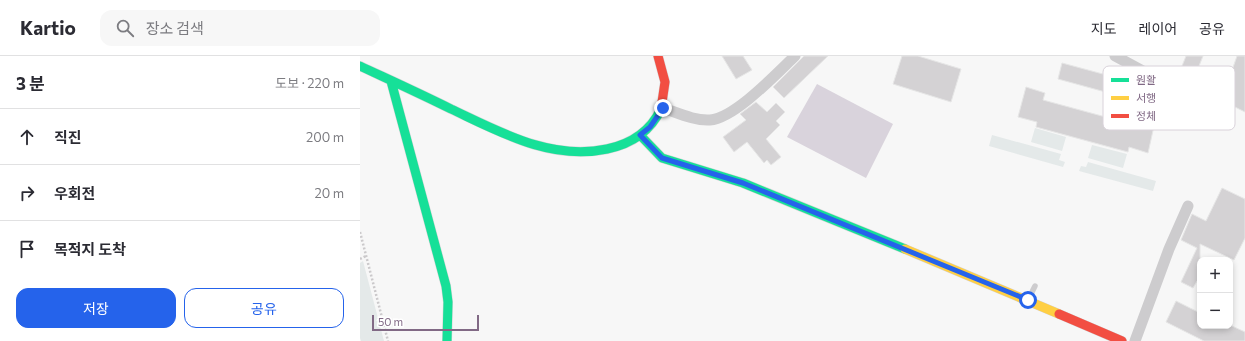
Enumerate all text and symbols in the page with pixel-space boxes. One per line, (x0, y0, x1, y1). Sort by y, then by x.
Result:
search box (100, 10, 380, 46)
text: Kartio (20, 16, 76, 39)
icon: search (114, 17, 136, 39)
text: 장소 검색 (146, 19, 204, 37)
text: 지도 (1091, 20, 1117, 37)
text: 레이어 (1139, 20, 1177, 37)
text: 공유 (1199, 20, 1225, 37)
legend (1103, 66, 1235, 130)
text: 3 분 (16, 73, 45, 94)
text: 원활 (1136, 73, 1156, 86)
text: 도보 · 220 m (275, 75, 344, 91)
text: 서행 (1136, 91, 1156, 104)
route end (654, 99, 672, 117)
text: 정체 (1136, 109, 1156, 122)
icon: ahead (16, 126, 38, 148)
text: 직진 (54, 128, 82, 146)
text: 200 m (306, 129, 344, 145)
icon: right (16, 182, 38, 204)
text: 우회전 (54, 184, 95, 202)
text: 20 m (315, 185, 344, 201)
icon: arrive (16, 238, 38, 260)
text: 목적지 도착 (54, 240, 126, 258)
map controls (1197, 257, 1233, 329)
button: + (1197, 257, 1233, 293)
button: 저장 (16, 288, 176, 328)
button: 공유 (184, 288, 344, 328)
route start (1019, 291, 1037, 309)
button: − (1197, 293, 1233, 329)
scale bar (372, 313, 479, 332)
text: 50 m (378, 315, 403, 328)

